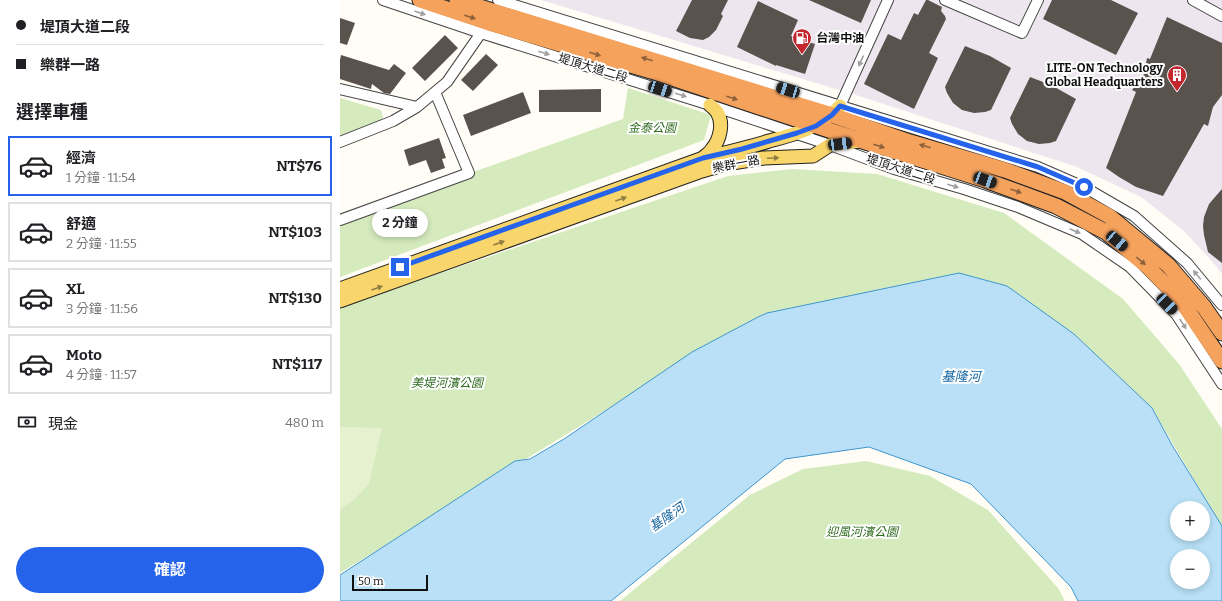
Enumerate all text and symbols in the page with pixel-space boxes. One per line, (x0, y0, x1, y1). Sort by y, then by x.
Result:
one-way arrow (415, 10, 427, 16)
one-way arrow (465, 14, 477, 20)
text: 堤頂大道二段 (40, 18, 130, 36)
fuel station icon: 台灣中油 (791, 27, 813, 55)
place label: 台灣中油 (816, 31, 864, 45)
one-way arrow (538, 50, 550, 56)
street label: 堤頂大道二段 (557, 51, 629, 85)
one-way arrow (589, 51, 601, 57)
one-way arrow (641, 55, 653, 61)
one-way arrow (858, 55, 864, 67)
text: 樂群一路 (40, 56, 100, 74)
place label: LITE-ON Technology Global Headquarters (1045, 61, 1163, 89)
building icon: LITE-ON Technology Global Headquarters (1166, 64, 1188, 92)
car (647, 80, 673, 98)
car (775, 81, 801, 99)
one-way arrow (676, 93, 688, 99)
one-way arrow (726, 95, 738, 101)
text: 選擇車種 (16, 101, 88, 123)
park label: 金泰公園 (628, 121, 678, 135)
car (827, 137, 853, 151)
one-way arrow (874, 143, 886, 149)
one-way arrow (918, 143, 930, 149)
icon: car (18, 148, 54, 184)
text: 經濟 (66, 149, 96, 167)
street label: 堤頂大道二段 (865, 151, 937, 187)
street label: 樂群一路 (711, 153, 761, 175)
one-way arrow (767, 155, 780, 161)
text: NT$76 (276, 157, 322, 175)
text: 1 分鐘 · 11:54 (66, 170, 136, 185)
car (972, 170, 998, 190)
route start (1075, 178, 1093, 196)
one-way arrow (947, 183, 959, 189)
one-way arrow (1011, 188, 1023, 194)
one-way arrow (616, 196, 628, 202)
callout: 2 分鐘 (372, 209, 428, 237)
icon: car (18, 214, 54, 250)
text: 舒適 (66, 215, 96, 233)
text: 2 分鐘 (382, 215, 418, 230)
text: NT$103 (268, 223, 322, 241)
one-way arrow (1069, 228, 1080, 234)
car (1104, 229, 1130, 253)
text: 2 分鐘 · 11:55 (66, 236, 137, 251)
one-way arrow (493, 240, 505, 246)
one-way arrow (1135, 257, 1146, 265)
route end (391, 258, 409, 276)
one-way arrow (1193, 269, 1202, 280)
icon: car (18, 280, 54, 316)
text: XL (66, 280, 85, 298)
one-way arrow (371, 284, 383, 290)
text: NT$130 (268, 289, 322, 307)
car (1154, 291, 1180, 317)
text: 3 分鐘 · 11:56 (66, 301, 138, 316)
one-way arrow (1179, 319, 1187, 329)
icon: car (18, 346, 54, 382)
text: Moto (66, 346, 102, 364)
text: NT$117 (272, 355, 322, 373)
text: 4 分鐘 · 11:57 (66, 367, 137, 382)
water label: 基隆河 (941, 369, 983, 384)
park label: 美堤河濱公園 (411, 376, 485, 390)
icon: cash (16, 411, 38, 433)
text: 現金 (48, 415, 78, 433)
text: 480 m (285, 415, 324, 430)
water label: 基隆河 (647, 498, 690, 534)
map controls (1170, 501, 1210, 589)
button: + (1170, 501, 1210, 541)
park label: 迎風河濱公園 (826, 525, 900, 539)
button: 確認 (16, 547, 324, 593)
button: − (1170, 549, 1210, 589)
scale bar (352, 573, 428, 592)
text: 50 m (358, 575, 384, 588)

